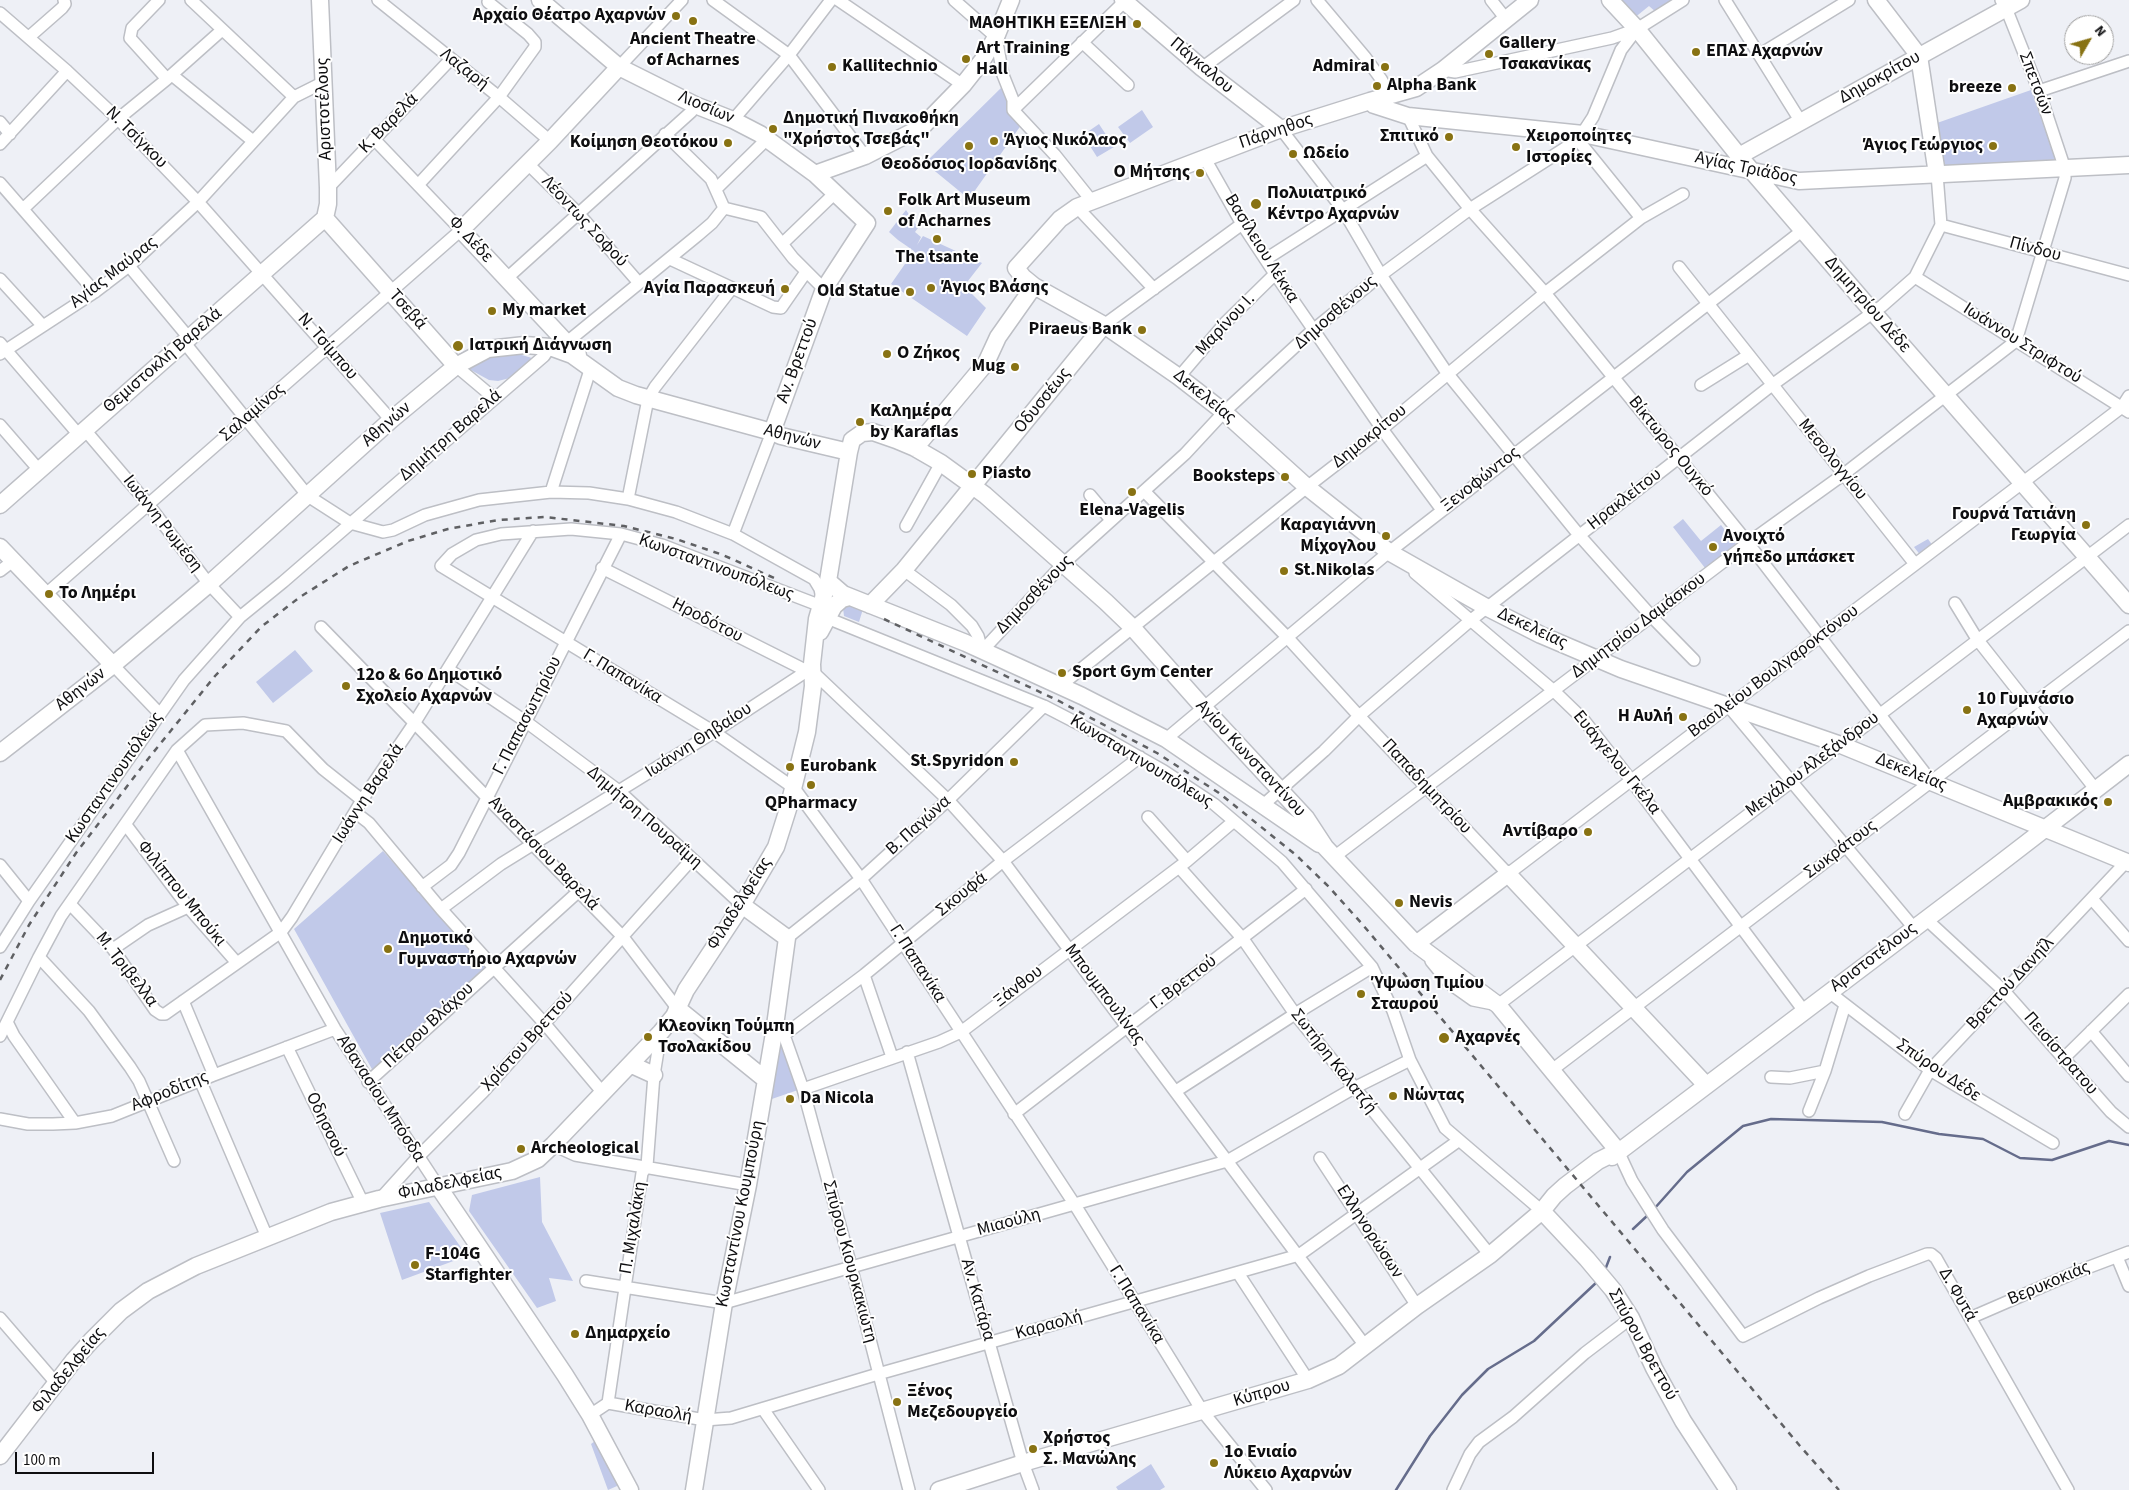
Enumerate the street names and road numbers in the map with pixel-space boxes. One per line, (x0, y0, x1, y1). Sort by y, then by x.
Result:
street label: Πάγκαλου (1165, 33, 1237, 99)
street label: Λαζαρή (435, 44, 493, 96)
street label: Δημοκρίτου (1836, 47, 1924, 109)
street label: Σπετσών (2013, 49, 2057, 119)
street label: Αριστοτέλους (312, 57, 338, 161)
street label: Λιοσίων (675, 87, 737, 129)
street label: Κ. Βαρελά (355, 89, 423, 159)
street label: Ν. Τσίγκου (101, 103, 171, 173)
street label: Πάρνηθος (1236, 109, 1316, 155)
street label: Αγίας Τριάδος (1693, 148, 1799, 190)
street label: Λέοντως Σοφού (536, 172, 632, 272)
street label: Βασίλειου Λέκκα (1219, 191, 1303, 307)
street label: Φ. Δέδε (443, 212, 497, 268)
street label: Αγίας Μαύρας (66, 232, 162, 314)
street label: Πίνδου (2007, 233, 2063, 267)
street label: Δημητρίου Δέδε (1819, 252, 1915, 358)
street label: Δημοσθένους (1290, 271, 1382, 355)
street label: Τσεβά (383, 285, 431, 335)
street label: Μαρίνου Ι. (1192, 289, 1260, 361)
street label: Ιωάννου Στριφτού (1959, 299, 2085, 389)
street label: Θεμιστοκλή Βαρελά (99, 304, 227, 418)
street label: N. Τσίμπου (292, 309, 362, 385)
street label: Αν. Βρεττού (773, 316, 823, 406)
street label: Οδυσσέως (1010, 364, 1076, 438)
street label: Δεκελείας (1168, 365, 1240, 429)
street label: Σαλαμίνος (216, 379, 290, 447)
street label: Δημήτρη Βαρελά (395, 386, 507, 486)
street label: Βίκτωρος Ουγκό (1623, 392, 1717, 502)
street label: Αθηνών (358, 398, 416, 452)
street label: Δημοκρίτου (1328, 400, 1412, 474)
street label: Μεσολογγίου (1793, 415, 1871, 505)
street label: Αθηνών (761, 420, 823, 456)
street label: Ξενοφώντος (1437, 443, 1525, 517)
street label: Ηρακλείτου (1584, 464, 1666, 536)
street label: Ιωάννη Ρωμέση (117, 471, 207, 577)
street label: Κωνσταντινουπόλεως (636, 530, 796, 606)
street label: Δημοσθένους (992, 551, 1078, 639)
street label: Δημητρίου Δαμάσκου (1567, 568, 1711, 684)
street label: Ηροδότου (668, 594, 746, 648)
street label: Βασιλείου Βουλγαροκτόνου (1684, 601, 1864, 743)
street label: Δεκελείας (1493, 603, 1571, 655)
street label: Γ. Παπανίκα (578, 645, 666, 709)
street label: Γ. Παπασωτηρίου (489, 653, 567, 779)
street label: Αθηνών (51, 664, 111, 716)
street label: Αγίου Κωνσταντίνου (1190, 696, 1310, 822)
street label: Ιωάννη Θηβαίου (642, 699, 756, 783)
street label: Ευάγγελου Γκέλα (1567, 707, 1665, 819)
street label: Κωσταντινουπόλεως (62, 708, 168, 848)
street label: Μεγάλου Αλεξάνδρου (1742, 708, 1884, 822)
street label: Κωνσταντινουπόλεως (1065, 711, 1217, 813)
street label: Παπαδημητρίου (1376, 735, 1476, 839)
street label: Ιωάννη Βαρελά (329, 740, 409, 848)
street label: Δεκελείας (1872, 749, 1950, 797)
street label: Δημήτρη Πουραΐμη (582, 762, 706, 874)
street label: Β. Παγώνα (882, 791, 956, 861)
street label: Αναστάσιου Βαρελά (483, 792, 603, 916)
street label: Σωκράτους (1800, 816, 1882, 884)
street label: Φιλίππου Μπούκι (132, 837, 230, 951)
street label: Φιλαδελφείας (703, 854, 777, 954)
street label: Σκουφά (932, 868, 992, 922)
street label: Αριστοτέλους (1826, 918, 1922, 998)
street label: Γ. Παπανίκα (884, 921, 950, 1007)
street label: Μ. Τριβελλα (90, 928, 162, 1012)
street label: Βρεττού Δανηΐλ (1963, 933, 2059, 1035)
street label: Μπουμπουλίνας (1059, 940, 1149, 1050)
street label: Γ. Βρεττού (1146, 951, 1222, 1015)
street label: Ξάνθου (990, 961, 1048, 1013)
street label: Πέτρου Βλάχου (379, 978, 479, 1074)
street label: Χρίστου Βρεττού (478, 988, 578, 1096)
street label: Σωτήρη Καλατζή (1285, 1005, 1381, 1119)
street label: Πεισίστρατου (2018, 1008, 2102, 1100)
street label: Αθανασίου Μπόσδα (331, 1032, 429, 1166)
street label: Σπύρου Δέδε (1892, 1035, 1984, 1107)
street label: Αφροδίτης (128, 1067, 212, 1117)
street label: Οδησσού (300, 1089, 350, 1161)
street label: Κωσταντίνου Κουμπούρη (712, 1119, 770, 1309)
street label: Φιλαδελφείας (396, 1162, 504, 1206)
street label: Σπύρου Κιουρκακιώτη (817, 1178, 881, 1346)
street label: Π. Μιχαλάκη (616, 1180, 652, 1276)
street label: Ελληνορώσων (1331, 1181, 1407, 1283)
street label: Μιαούλη (975, 1204, 1043, 1242)
street label: Αν. Κατάρα (955, 1257, 999, 1343)
street label: Βερυκοκιάς (2005, 1257, 2093, 1311)
street label: Γ. Παπανίκα (1103, 1262, 1169, 1348)
street label: Δ. Φυτά (1933, 1264, 1981, 1326)
street label: Σπύρου Βρεττού (1602, 1285, 1682, 1405)
street label: Καραολή (1013, 1307, 1085, 1345)
street label: Φιλαδελφείας (27, 1323, 111, 1419)
street label: Κύπρου (1231, 1375, 1293, 1413)
street label: Καραολή (622, 1395, 694, 1429)

